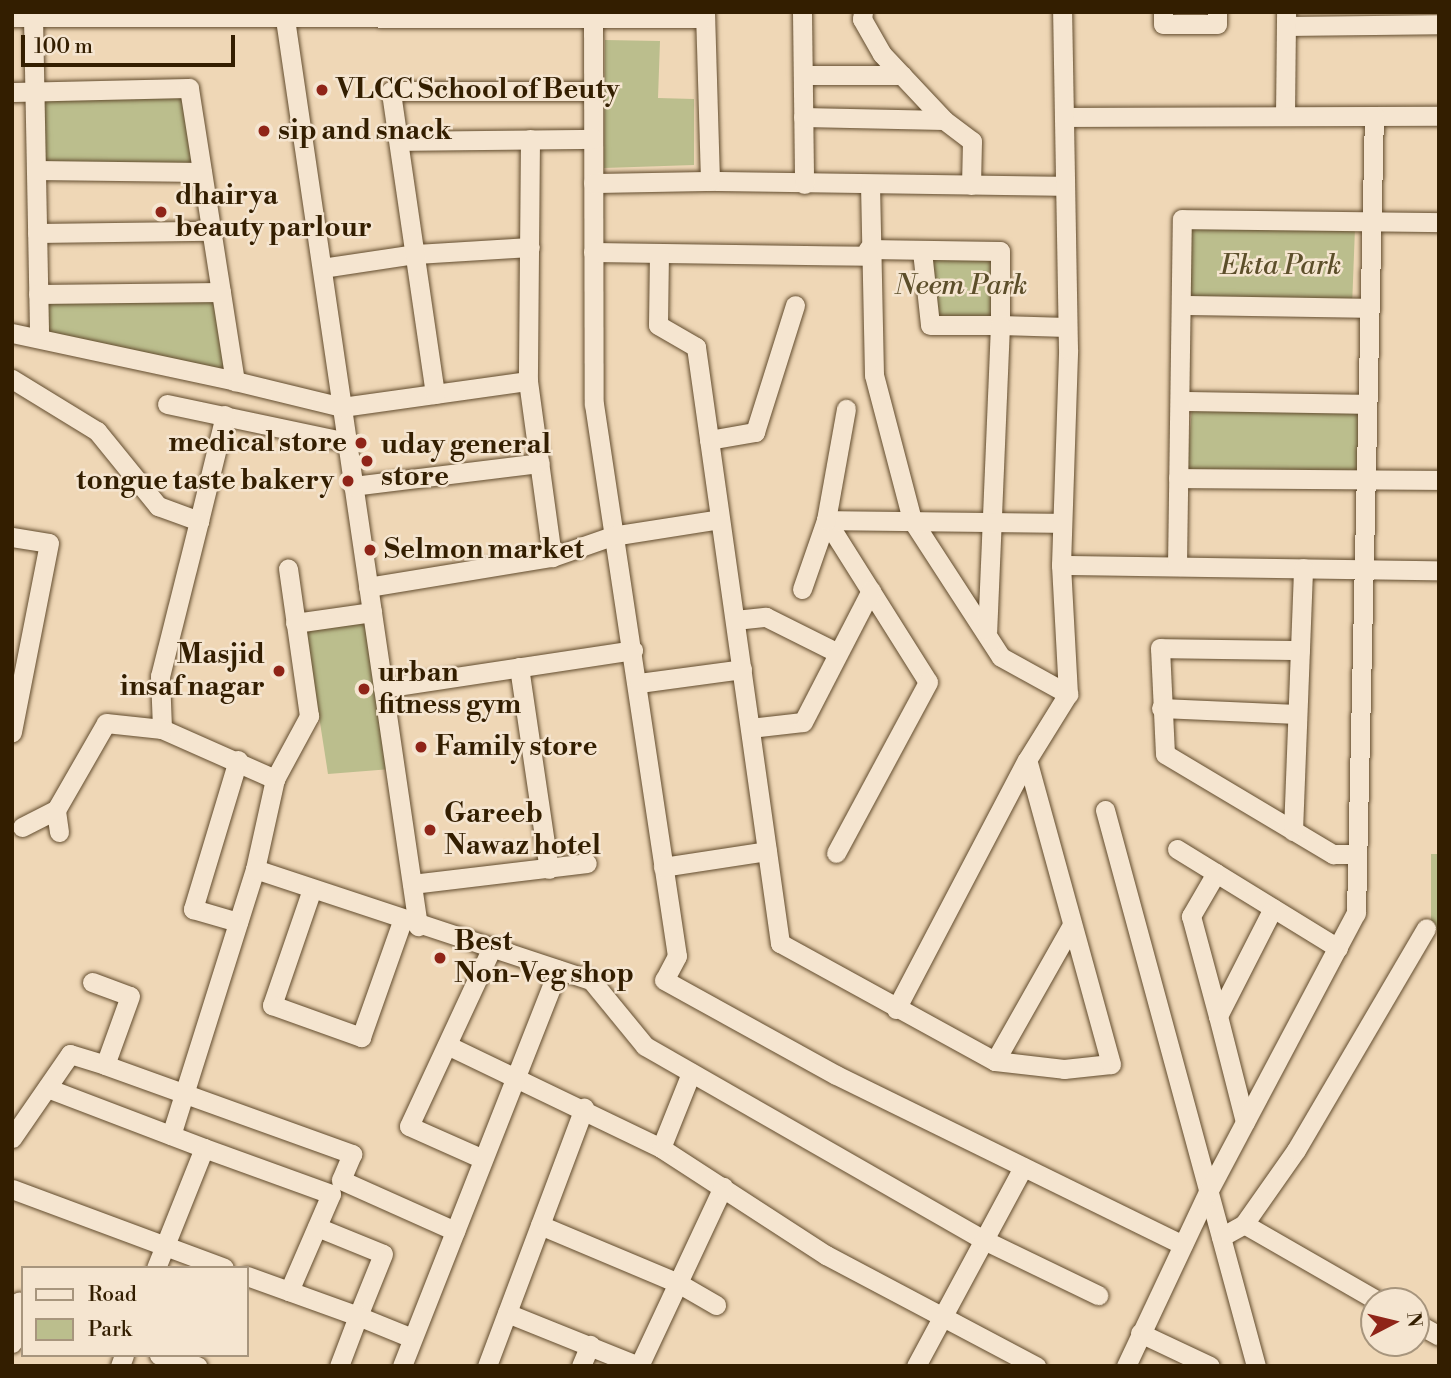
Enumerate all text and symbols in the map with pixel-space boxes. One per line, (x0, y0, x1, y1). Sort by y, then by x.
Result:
scale bar (24, 21, 238, 65)
text: 100 m (34, 34, 93, 60)
place label: VLCC School of Beuty (336, 73, 619, 107)
marker: VLCC School of Beuty (314, 82, 330, 98)
place label: sip and snack (278, 114, 452, 148)
marker: sip and snack (256, 123, 272, 139)
place label: dhairya beauty parlour (175, 179, 372, 245)
marker: dhairya beauty parlour (153, 204, 169, 220)
park label: Ekta Park (1221, 249, 1341, 283)
park label: Neem Park (895, 269, 1027, 303)
place label: medical store (169, 426, 347, 460)
place label: uday general store (381, 428, 551, 494)
marker: medical store (353, 435, 369, 451)
marker: uday general store (359, 453, 375, 469)
place label: tongue taste bakery (76, 464, 334, 498)
marker: tongue taste bakery (340, 473, 356, 489)
place label: Selmon market (384, 533, 584, 567)
marker: Selmon market (362, 542, 378, 558)
place label: Masjid insaf nagar (120, 638, 265, 704)
place label: urban fitness gym (378, 656, 521, 722)
marker: Masjid insaf nagar (271, 663, 287, 679)
marker: urban fitness gym (356, 681, 372, 697)
place label: Family store (435, 730, 598, 764)
marker: Family store (413, 739, 429, 755)
place label: Gareeb Nawaz hotel (444, 797, 601, 863)
marker: Gareeb Nawaz hotel (422, 822, 438, 838)
place label: Best Non-Veg shop (454, 925, 634, 991)
marker: Best Non-Veg shop (432, 950, 448, 966)
legend (21, 1266, 248, 1357)
text: Road (88, 1282, 137, 1308)
north arrow (1360, 1287, 1430, 1357)
text: N (1401, 1311, 1427, 1329)
text: Park (88, 1317, 132, 1343)

